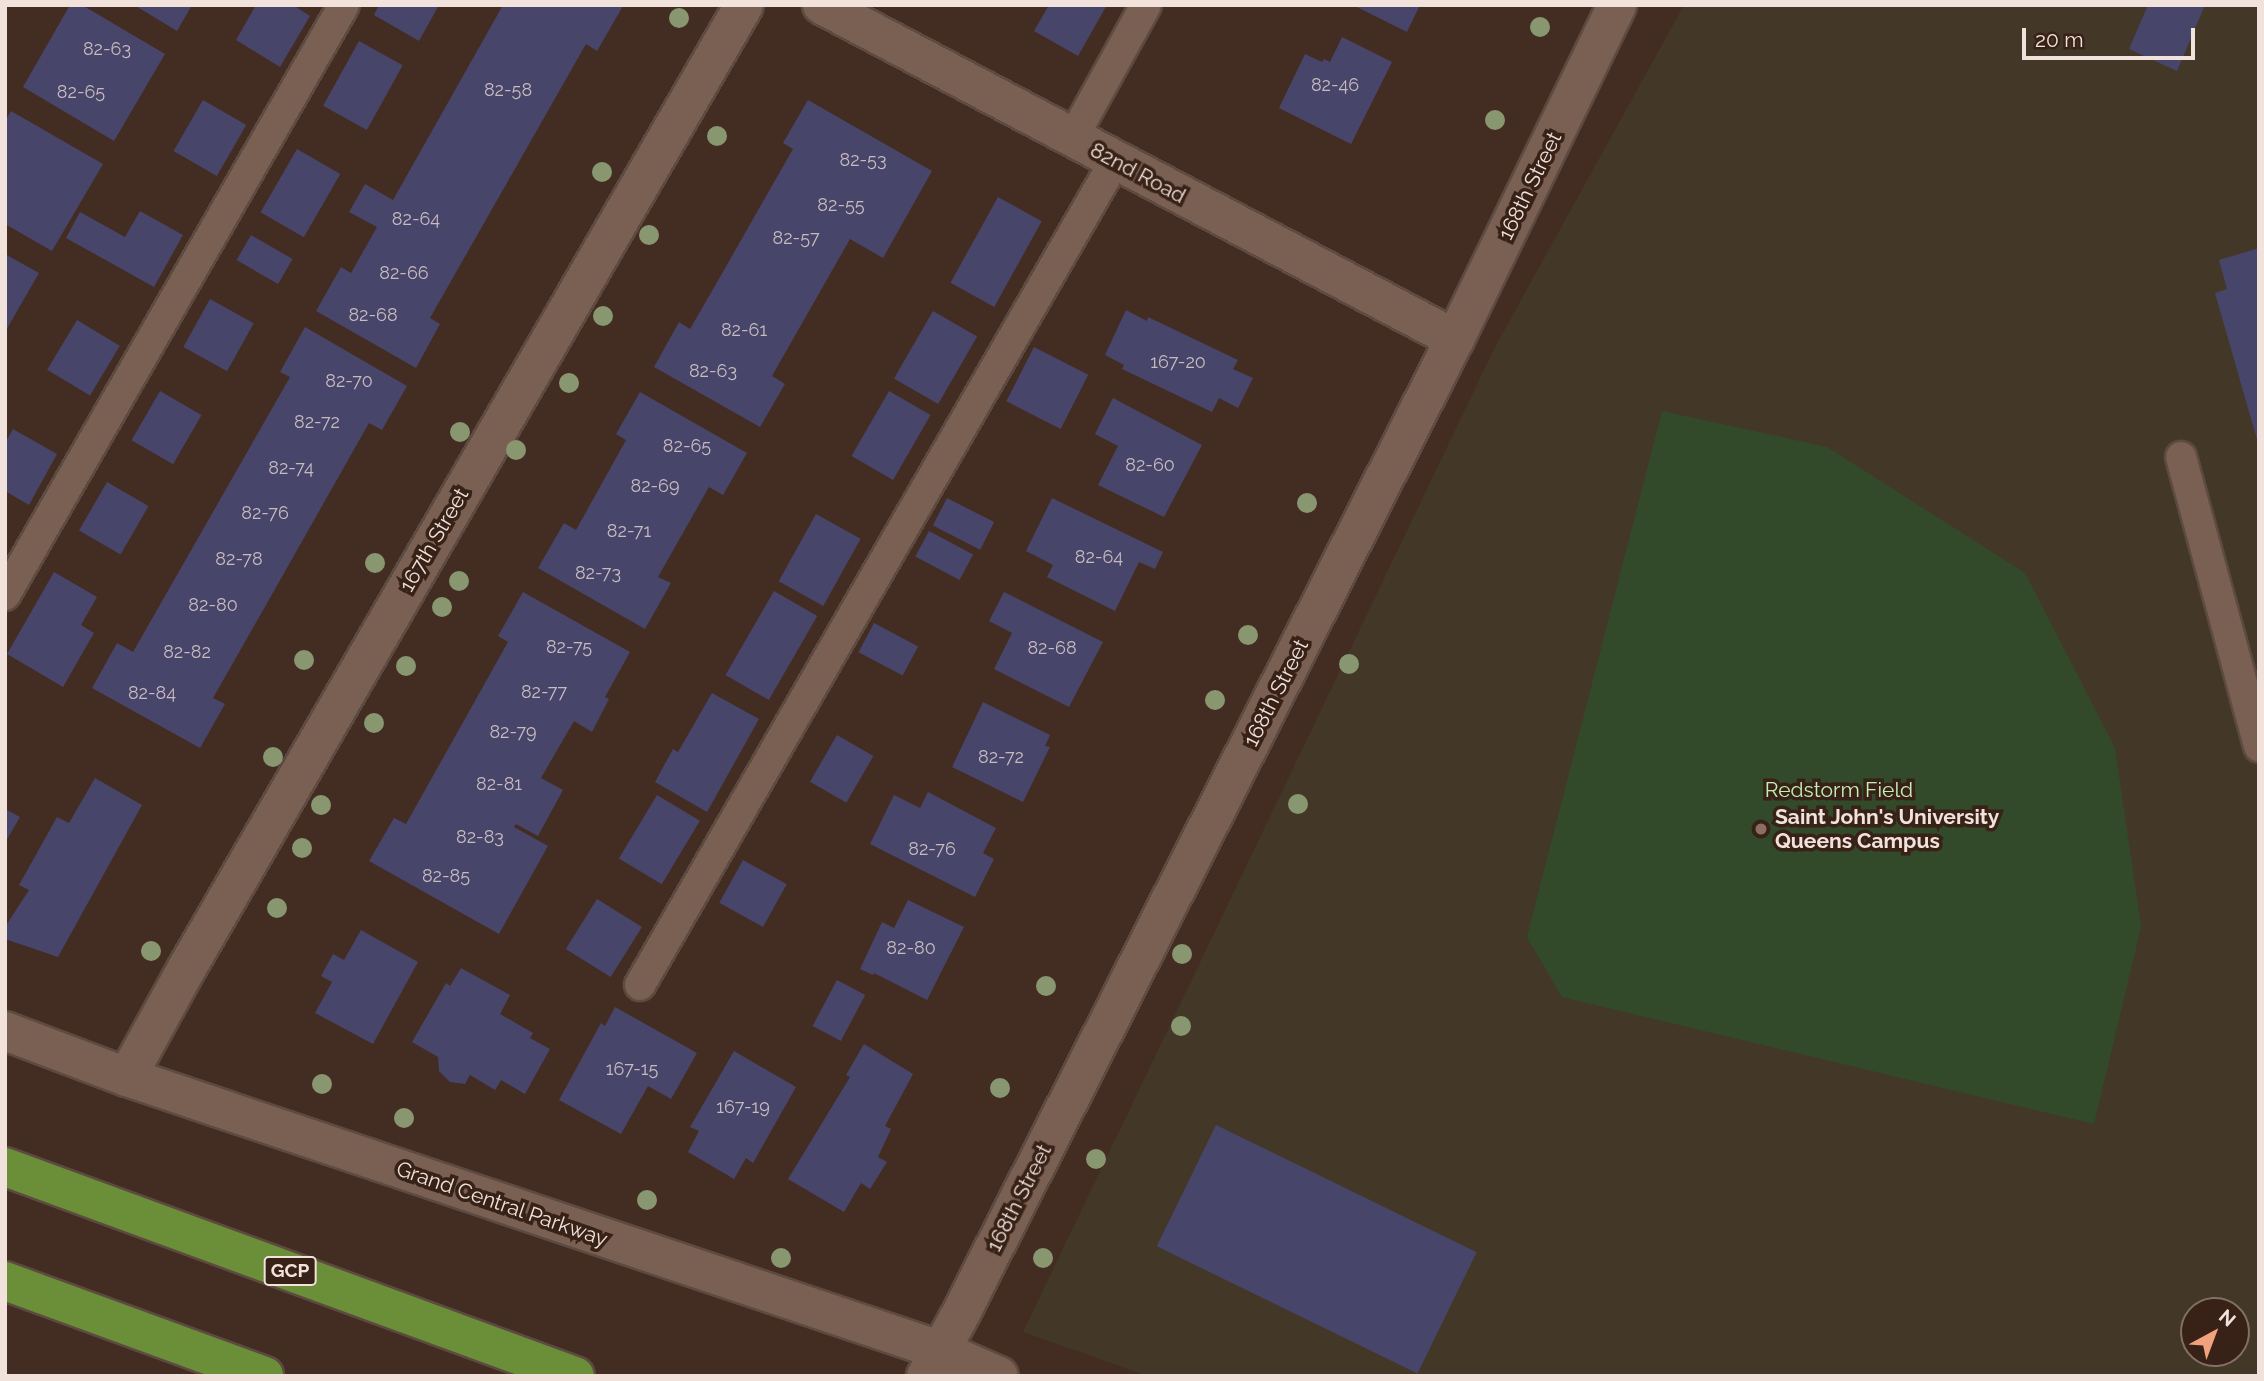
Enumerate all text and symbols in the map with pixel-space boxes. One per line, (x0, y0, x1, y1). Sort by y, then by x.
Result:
scale bar (2026, 14, 2199, 58)
text: 20 m (2035, 27, 2083, 52)
house number: 82-63 (83, 38, 131, 60)
house number: 82-46 (1311, 74, 1359, 96)
house number: 82-58 (484, 79, 532, 101)
house number: 82-65 (57, 81, 105, 103)
street label: 168th Street (1493, 128, 1567, 244)
street label: 82nd Road (1086, 137, 1190, 209)
house number: 82-53 (839, 149, 887, 171)
house number: 82-55 (817, 194, 865, 216)
house number: 82-64 (392, 208, 440, 230)
house number: 82-57 (772, 227, 820, 249)
house number: 82-66 (379, 262, 429, 284)
house number: 82-68 (348, 304, 398, 326)
house number: 82-61 (721, 319, 767, 341)
house number: 167-20 (1150, 351, 1206, 373)
house number: 82-63 (689, 360, 737, 382)
house number: 82-70 (325, 370, 373, 392)
house number: 82-72 (294, 411, 340, 433)
house number: 82-65 (663, 435, 711, 457)
house number: 82-60 (1125, 454, 1175, 476)
house number: 82-74 (268, 457, 314, 479)
house number: 82-69 (630, 475, 680, 497)
street label: 167th Street (394, 484, 474, 596)
house number: 82-76 (241, 502, 289, 524)
house number: 82-71 (607, 520, 651, 542)
house number: 82-64 (1075, 546, 1123, 568)
house number: 82-78 (215, 548, 263, 570)
house number: 82-73 (575, 562, 621, 584)
house number: 82-80 (188, 594, 238, 616)
street label: 168th Street (1238, 635, 1314, 751)
house number: 82-75 (546, 636, 592, 658)
house number: 82-68 (1027, 637, 1077, 659)
house number: 82-82 (163, 641, 211, 663)
house number: 82-77 (521, 681, 567, 703)
house number: 82-84 (128, 682, 176, 704)
house number: 82-79 (489, 721, 537, 743)
house number: 82-72 (978, 746, 1024, 768)
house number: 82-81 (476, 773, 522, 795)
park label: Redstorm Field (1765, 777, 1913, 803)
place label: Saint John's University Queens Campus (1775, 804, 2000, 854)
marker: Saint John's University Queens Campus (1753, 821, 1769, 837)
house number: 82-83 (456, 826, 504, 848)
house number: 82-76 (908, 838, 956, 860)
house number: 82-85 (422, 865, 470, 887)
house number: 82-80 (886, 937, 936, 959)
house number: 167-15 (606, 1058, 658, 1080)
house number: 167-19 (716, 1096, 770, 1118)
street label: 168th Street (981, 1140, 1057, 1256)
street label: Grand Central Parkway (393, 1156, 611, 1252)
road number: GCP (262, 1256, 318, 1287)
north arrow (2180, 1297, 2250, 1367)
text: N (2215, 1305, 2240, 1331)

